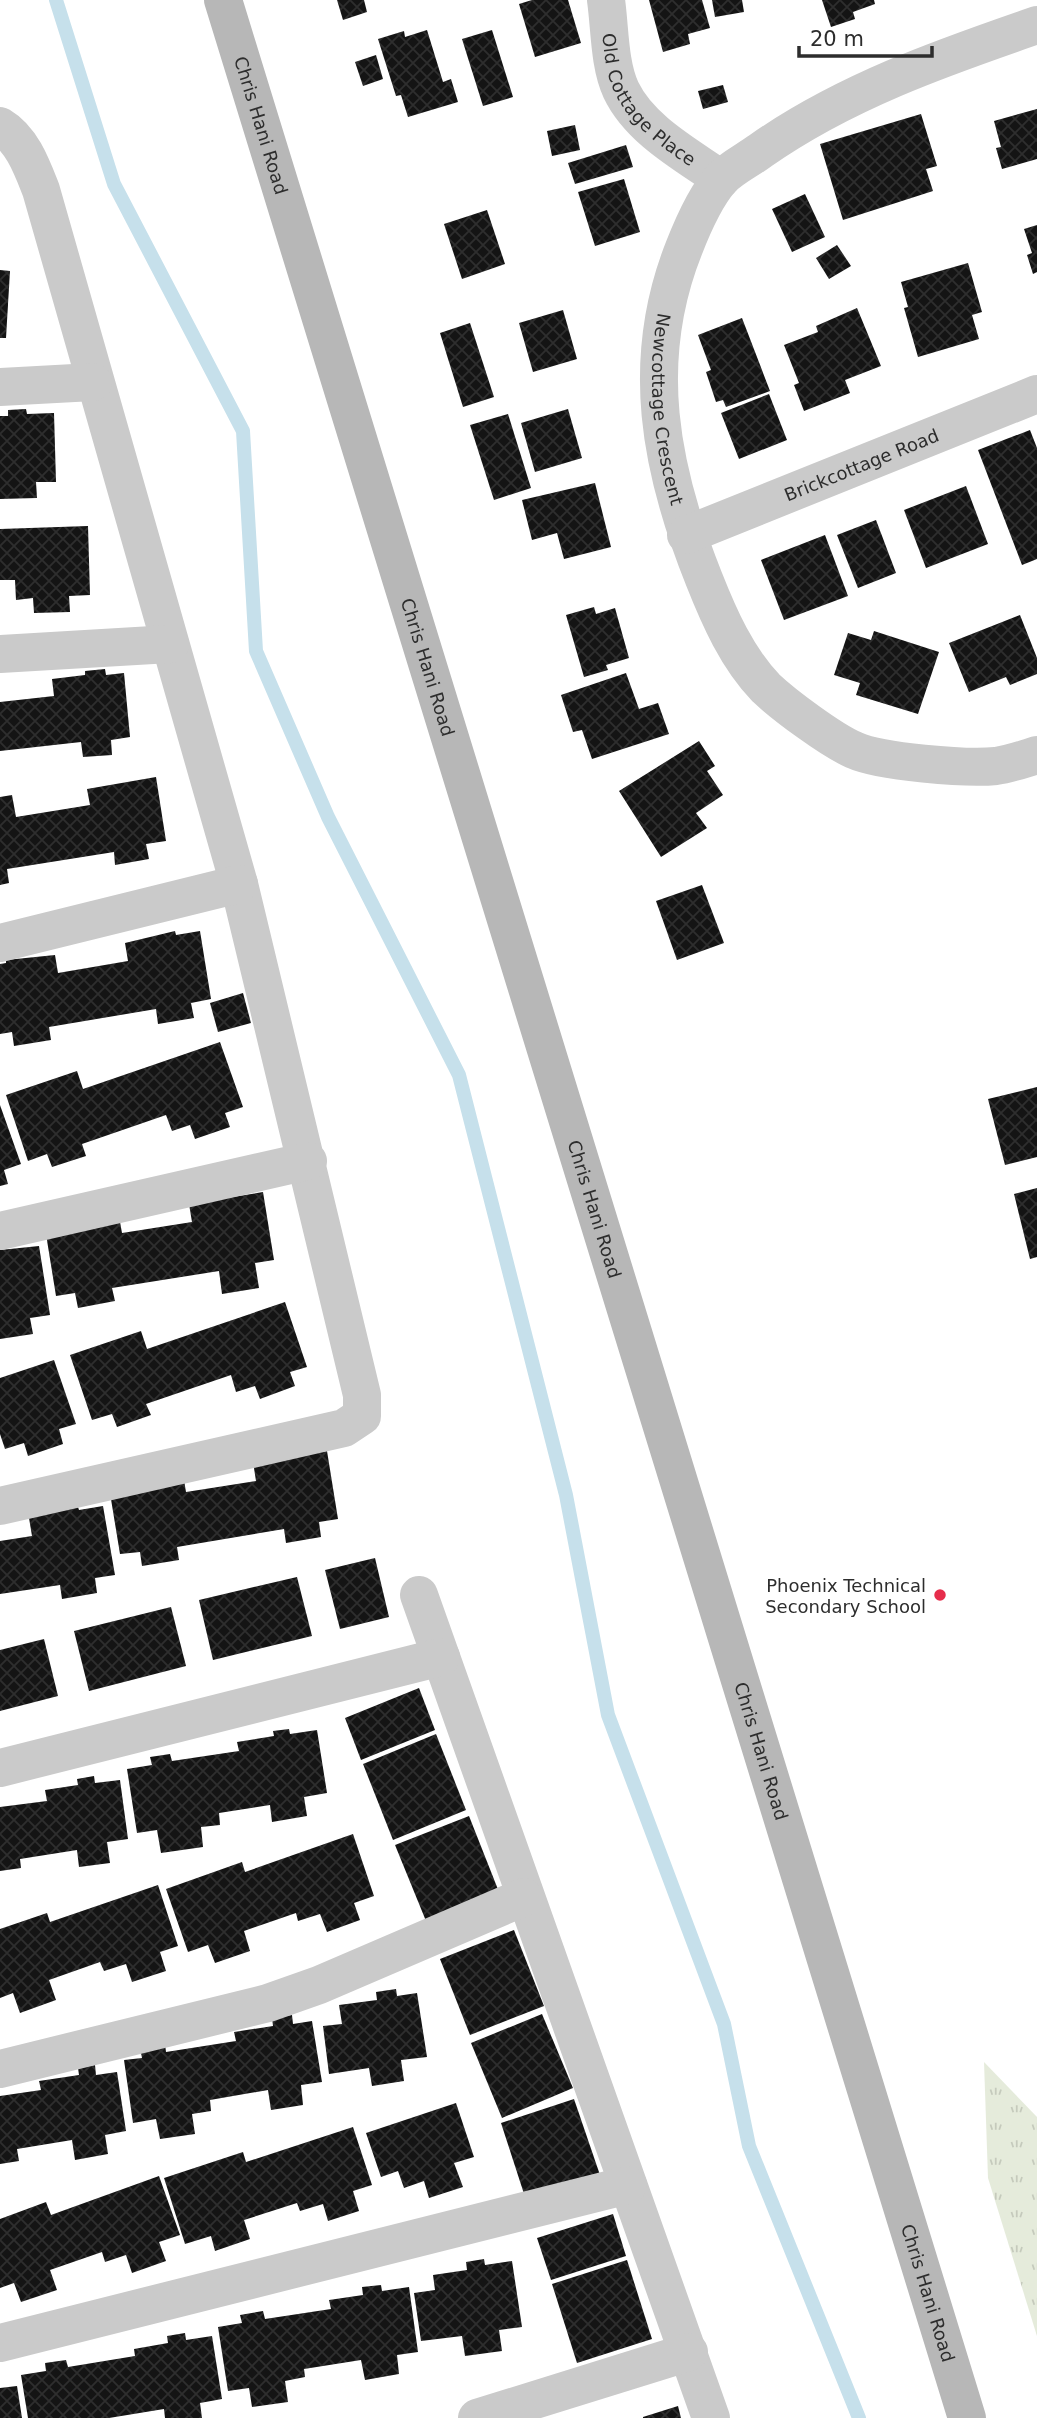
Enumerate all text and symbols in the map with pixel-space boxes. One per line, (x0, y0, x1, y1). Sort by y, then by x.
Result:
scale bar (799, 14, 932, 58)
text: 20 m (810, 27, 864, 51)
street label: Old Cottage Place (599, 32, 700, 170)
street label: Chris Hani Road (230, 54, 293, 197)
street label: Newcottage Crescent (648, 312, 688, 507)
street label: Brickcottage Road (781, 424, 942, 505)
street label: Chris Hani Road (397, 595, 459, 739)
street label: Chris Hani Road (564, 1137, 626, 1281)
place label: Phoenix Technical Secondary School (765, 1575, 926, 1617)
marker: Phoenix Technical Secondary School (932, 1587, 948, 1603)
street label: Chris Hani Road (731, 1679, 793, 1823)
street label: Chris Hani Road (897, 2221, 960, 2365)

